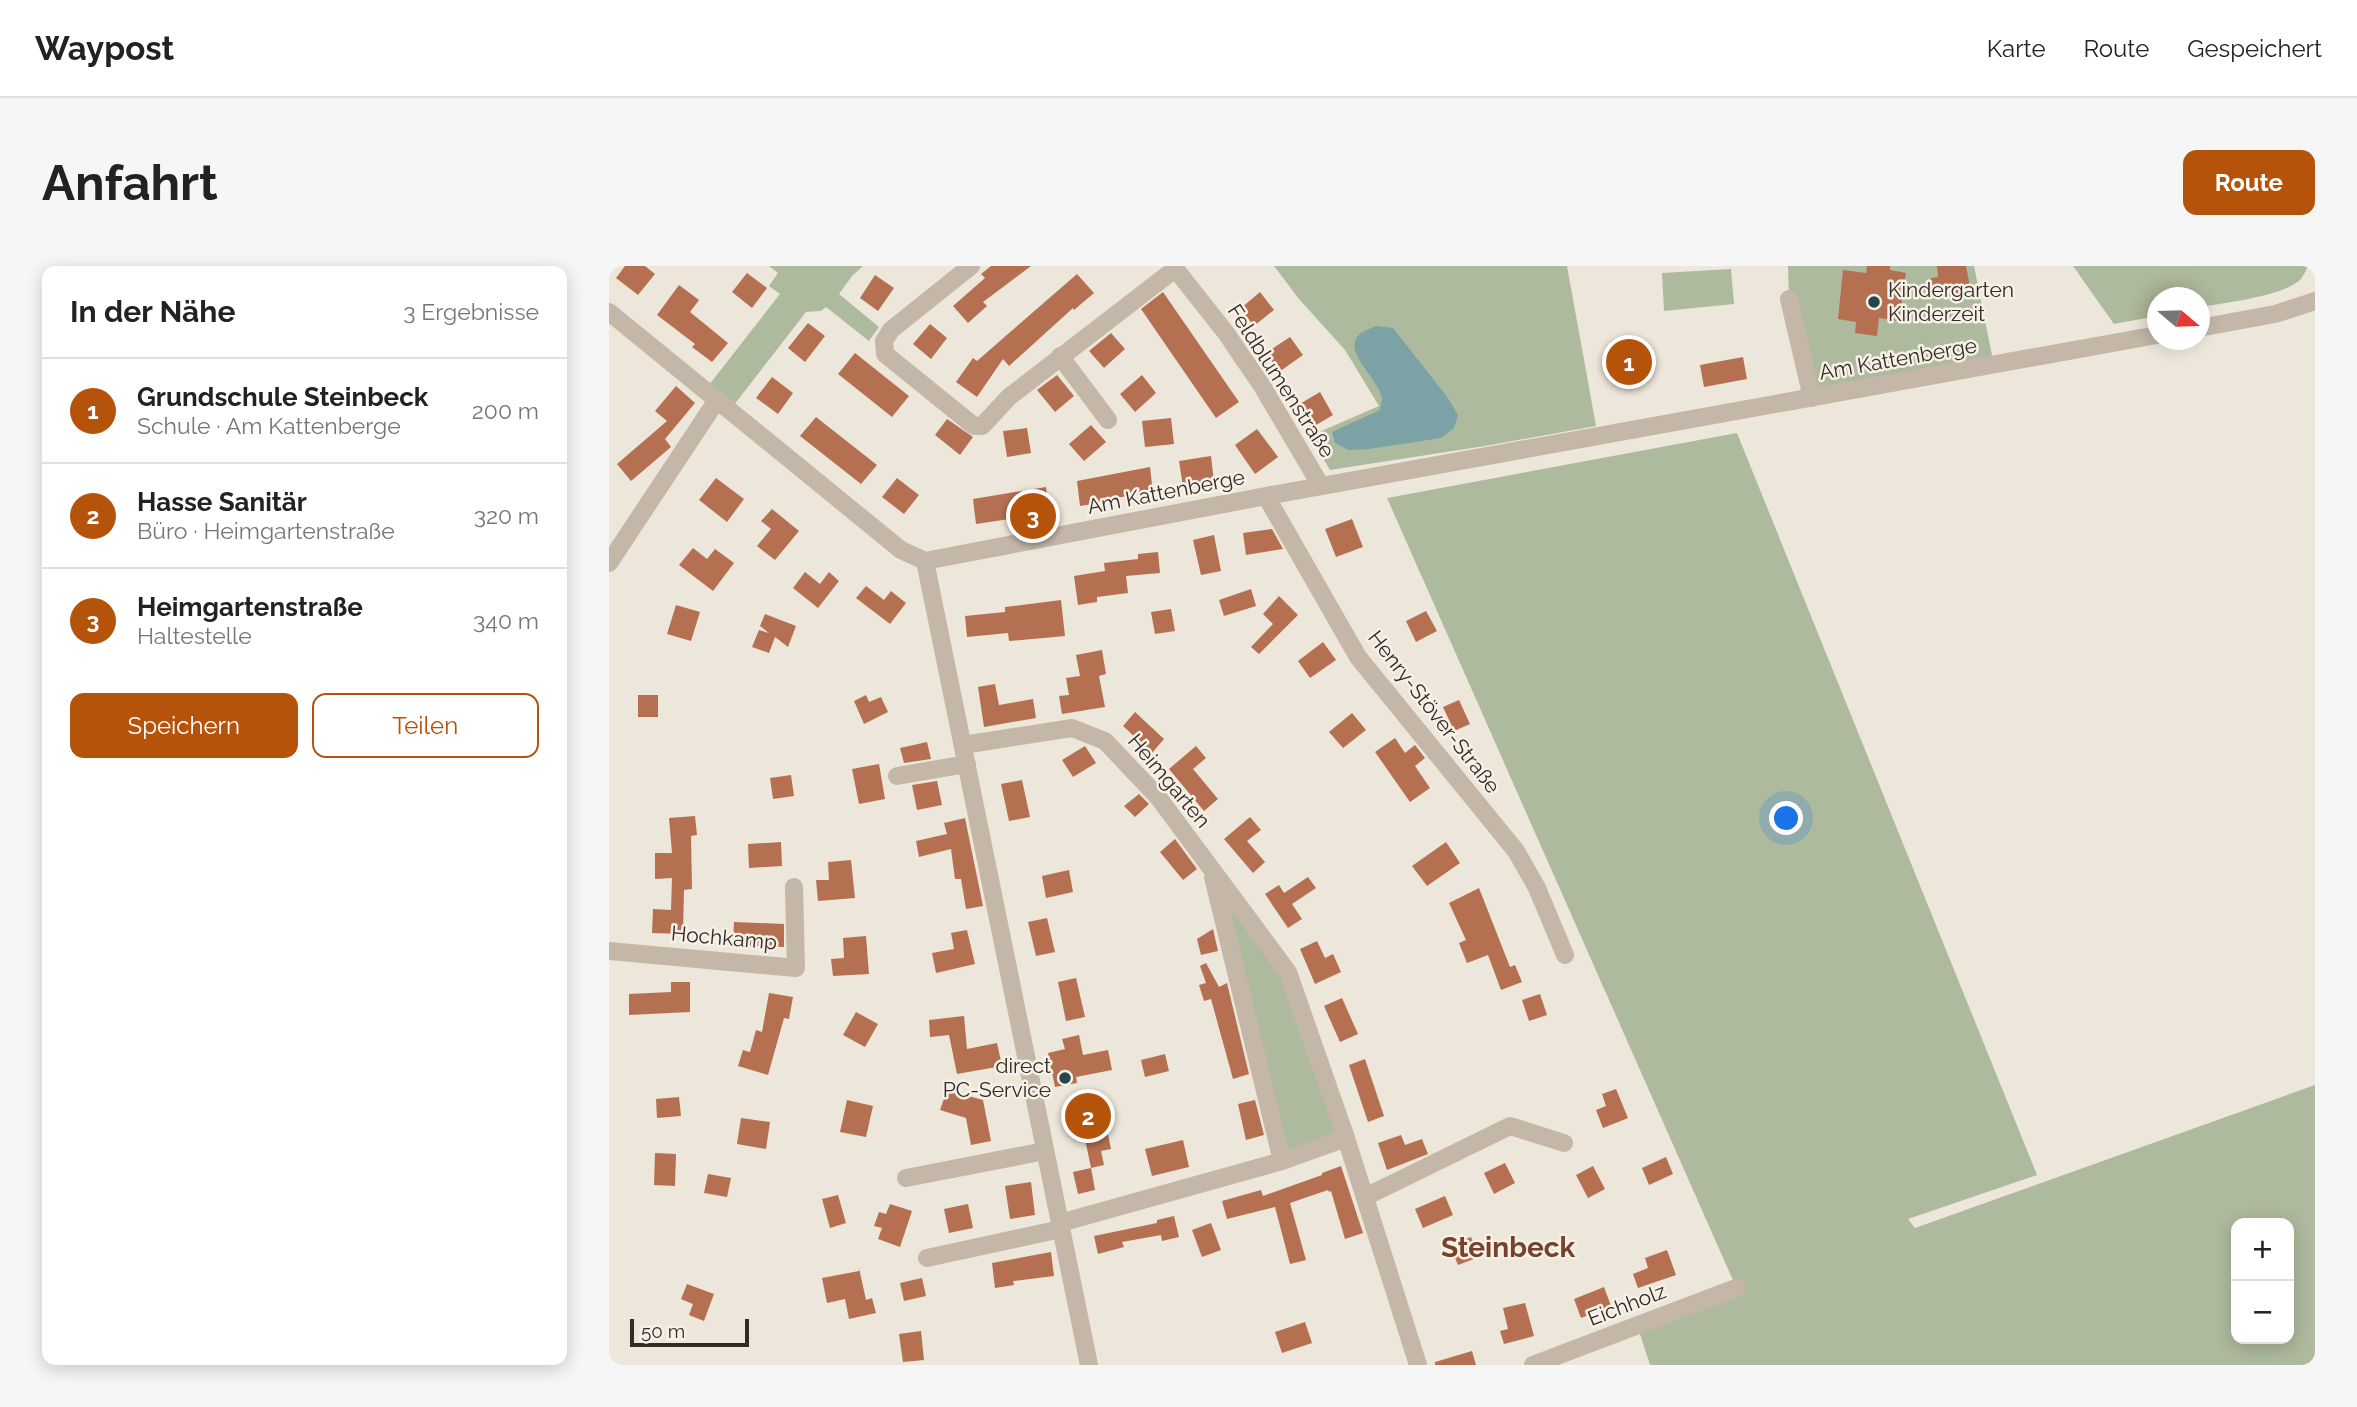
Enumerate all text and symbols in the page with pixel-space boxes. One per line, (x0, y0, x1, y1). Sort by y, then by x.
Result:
text: Waypost (35, 29, 174, 68)
text: Karte (1987, 34, 2046, 63)
text: Route (2084, 34, 2149, 63)
text: Gespeichert (2187, 34, 2322, 63)
button: Route (2183, 150, 2315, 215)
text: Anfahrt (42, 154, 218, 211)
place label: Kindergarten Kinderzeit (1888, 277, 2014, 326)
north arrow (2147, 287, 2210, 350)
text: In der Nähe (70, 294, 235, 329)
marker: Kindergarten Kinderzeit (1866, 294, 1882, 310)
text: 3 Ergebnisse (403, 298, 539, 325)
street label: Feldblumenstraße (1223, 299, 1340, 462)
street label: Am Kattenberge (1817, 332, 1979, 385)
pin: 1 (1606, 336, 1652, 388)
text: Grundschule Steinbeck (137, 382, 428, 412)
text: 1 (87, 397, 99, 424)
text: 200 m (472, 397, 539, 424)
text: Schule · Am Kattenberge (137, 412, 401, 439)
street label: Am Kattenberge (1085, 464, 1247, 519)
text: Hasse Sanitär (137, 487, 307, 517)
pin: 3 (1010, 490, 1056, 542)
text: 2 (87, 502, 99, 529)
text: 320 m (474, 502, 539, 529)
text: Büro · Heimgartenstraße (137, 517, 395, 544)
text: Heimgartenstraße (137, 592, 363, 622)
text: 3 (87, 607, 99, 634)
text: 340 m (473, 607, 539, 634)
text: Haltestelle (137, 622, 252, 649)
street label: Henry-Stöver-Straße (1363, 625, 1506, 798)
button: Speichern (70, 693, 298, 758)
button: Teilen (312, 693, 539, 758)
street label: Heimgarten (1123, 729, 1216, 833)
your location (1769, 801, 1803, 835)
street label: Hochkamp (670, 920, 778, 955)
place label: direct PC-Service (943, 1053, 1051, 1102)
marker: direct PC-Service (1057, 1070, 1073, 1086)
pin: 2 (1065, 1090, 1111, 1142)
map controls (2231, 1218, 2294, 1344)
button: + (2231, 1218, 2294, 1281)
district label: Steinbeck (1441, 1231, 1575, 1264)
street label: Eichholz (1584, 1278, 1670, 1331)
button: − (2231, 1281, 2294, 1344)
scale bar (630, 1316, 749, 1348)
text: 50 m (641, 1320, 685, 1342)

